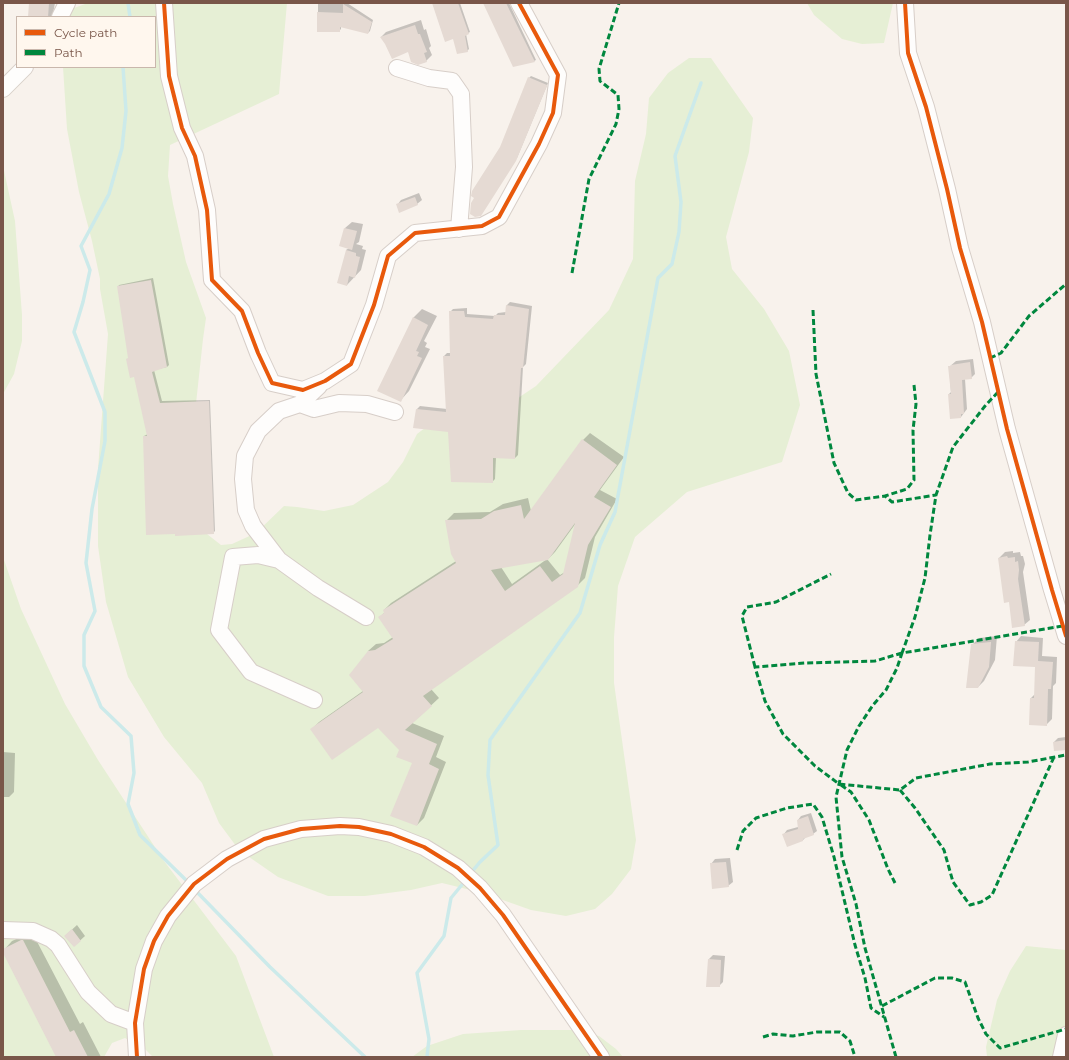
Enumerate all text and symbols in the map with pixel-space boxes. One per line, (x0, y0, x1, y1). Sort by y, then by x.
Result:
legend (16, 16, 156, 68)
text: Cycle path (54, 25, 117, 40)
text: Path (54, 45, 83, 60)

